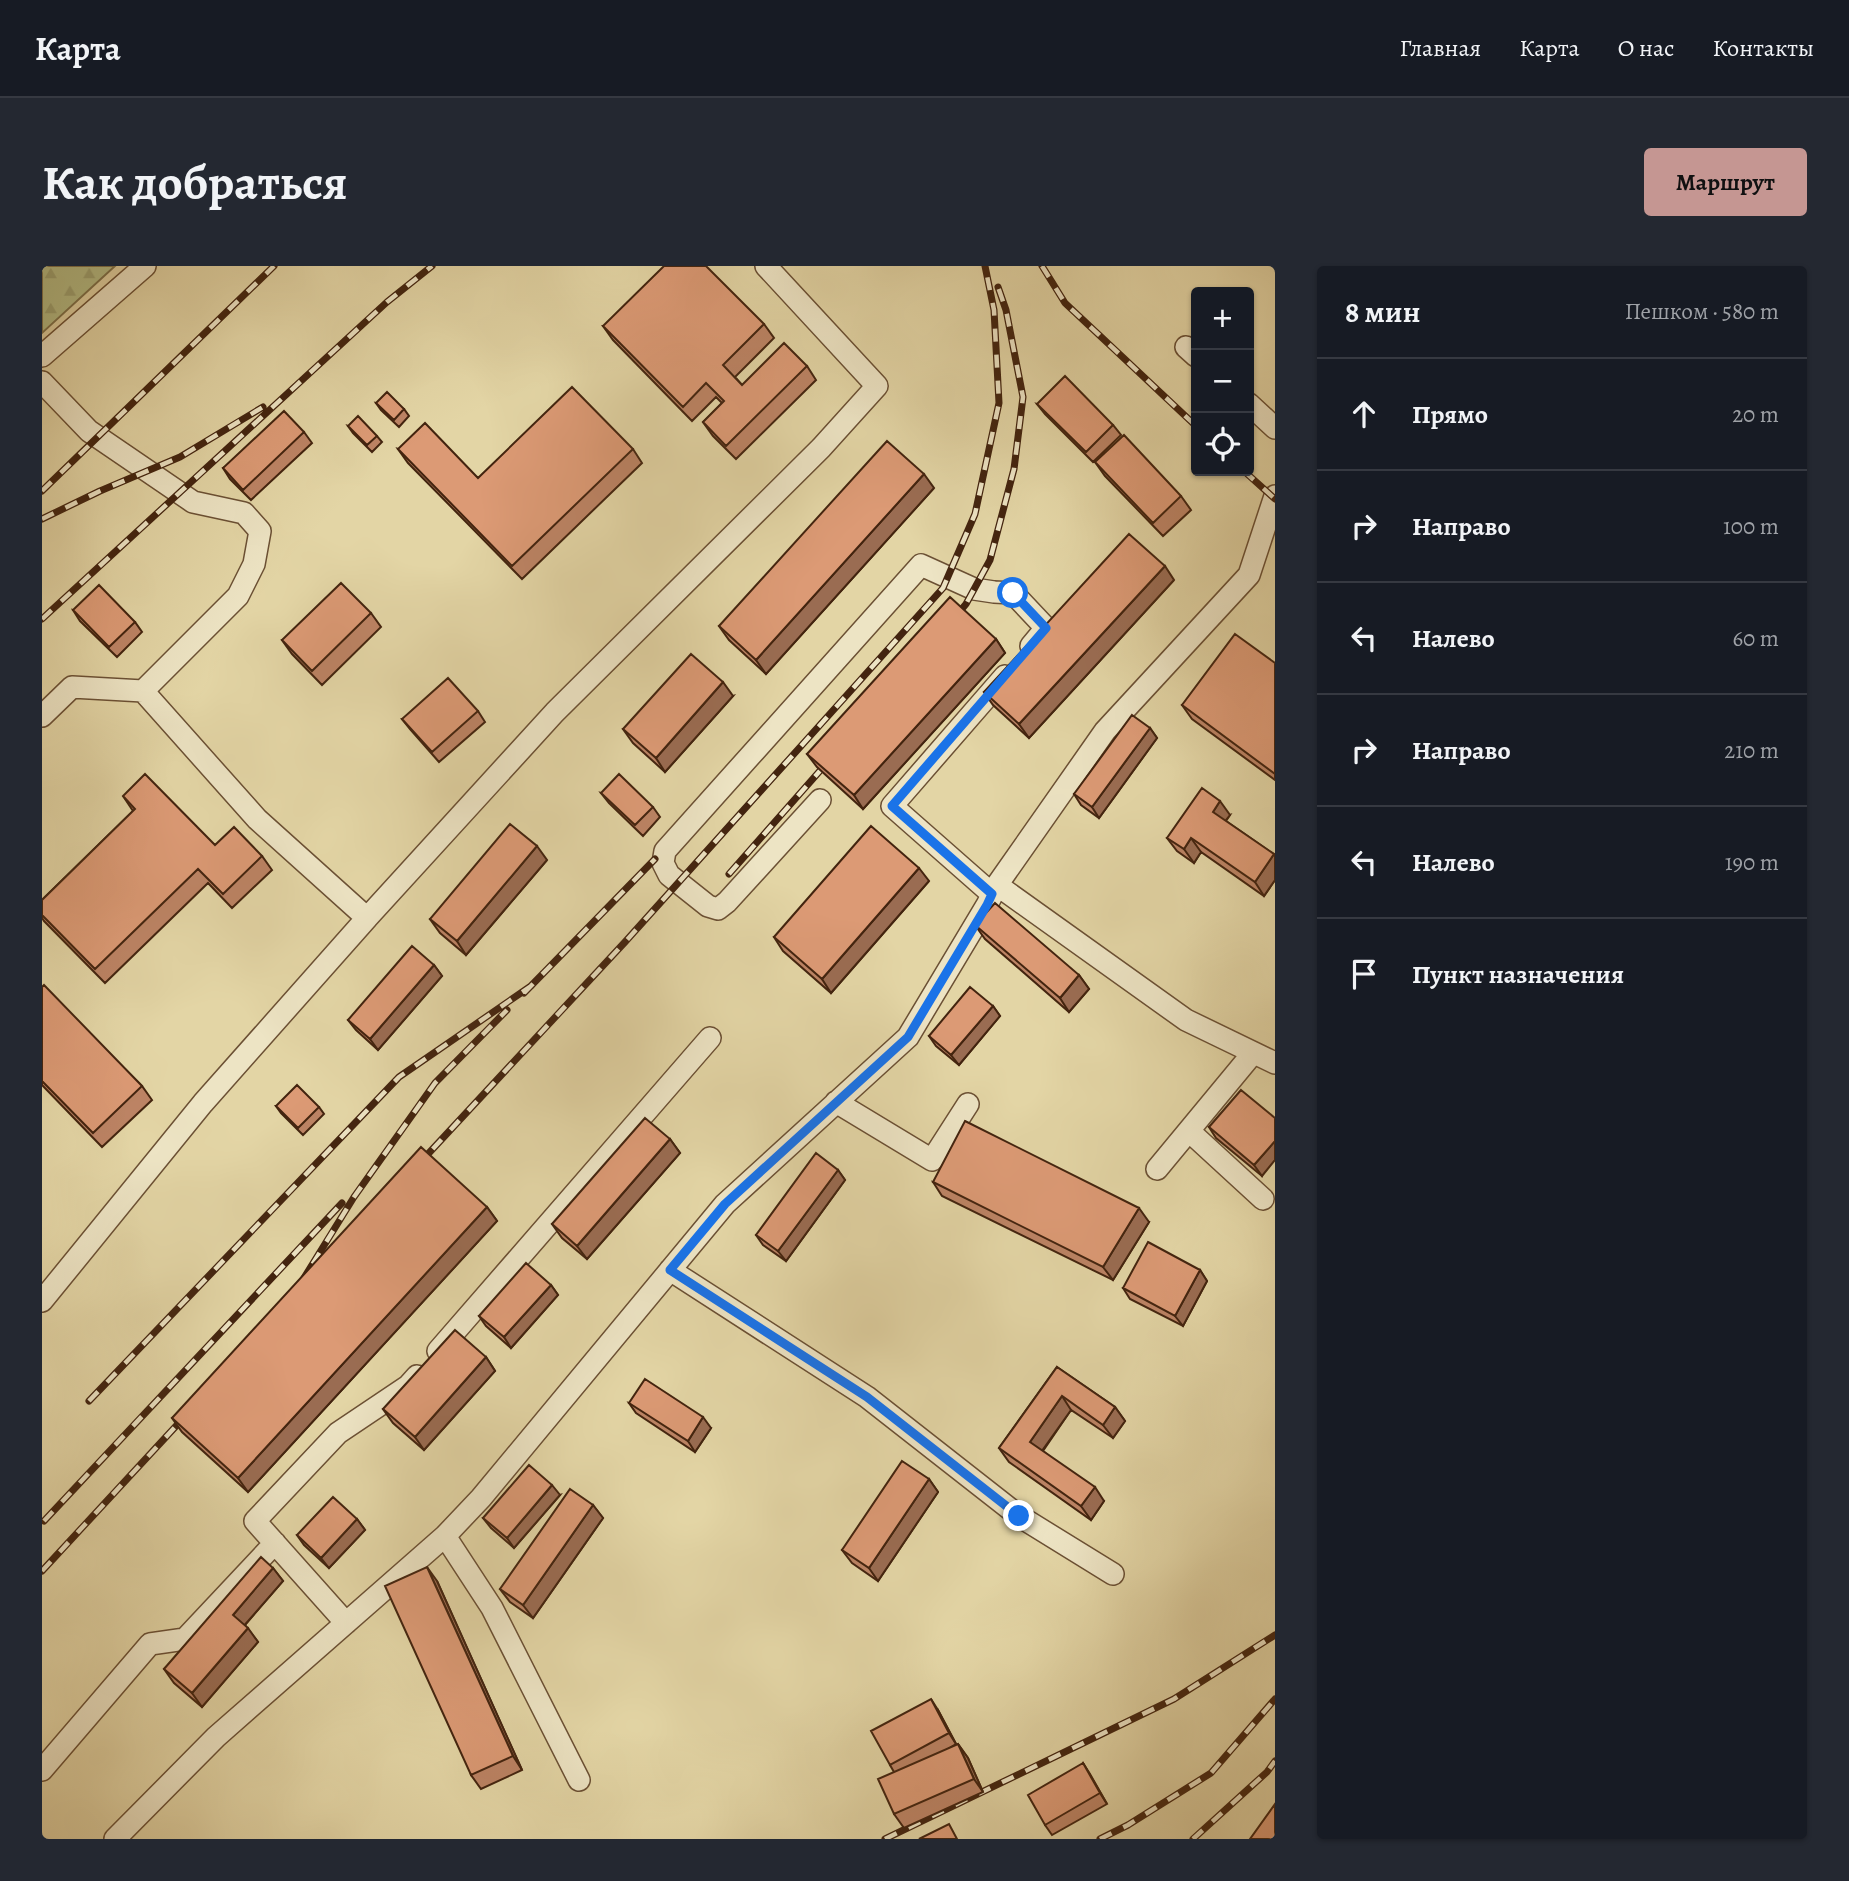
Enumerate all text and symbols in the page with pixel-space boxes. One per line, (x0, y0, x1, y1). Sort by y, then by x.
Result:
text: Карта (35, 26, 121, 71)
text: Главная (1400, 32, 1481, 64)
text: Карта (1519, 32, 1580, 64)
text: О нас (1618, 32, 1674, 64)
text: Контакты (1712, 32, 1814, 64)
button: Маршрут (1644, 148, 1807, 216)
text: Как добраться (42, 149, 348, 216)
map controls (1191, 287, 1254, 476)
button: + (1191, 287, 1254, 350)
text: 8 мин (1345, 292, 1420, 332)
text: Пешком · 580 m (1625, 296, 1779, 327)
button: − (1191, 350, 1254, 413)
icon: ahead (1345, 395, 1383, 433)
text: Прямо (1412, 397, 1488, 432)
text: 20 m (1732, 399, 1779, 430)
button: locate (1191, 413, 1254, 476)
icon: right (1345, 507, 1383, 545)
text: Направо (1412, 509, 1511, 544)
text: 100 m (1723, 511, 1779, 542)
route start (997, 577, 1028, 608)
icon: left (1345, 619, 1383, 657)
text: Налево (1412, 621, 1495, 656)
text: 60 m (1732, 623, 1779, 654)
icon: right (1345, 731, 1383, 769)
text: Направо (1412, 733, 1511, 768)
text: 210 m (1724, 735, 1779, 766)
icon: left (1345, 843, 1383, 881)
text: Налево (1412, 845, 1495, 880)
text: 190 m (1725, 847, 1779, 878)
icon: arrive (1345, 955, 1383, 993)
text: Пункт назначения (1412, 957, 1624, 992)
route end (1003, 1500, 1034, 1531)

